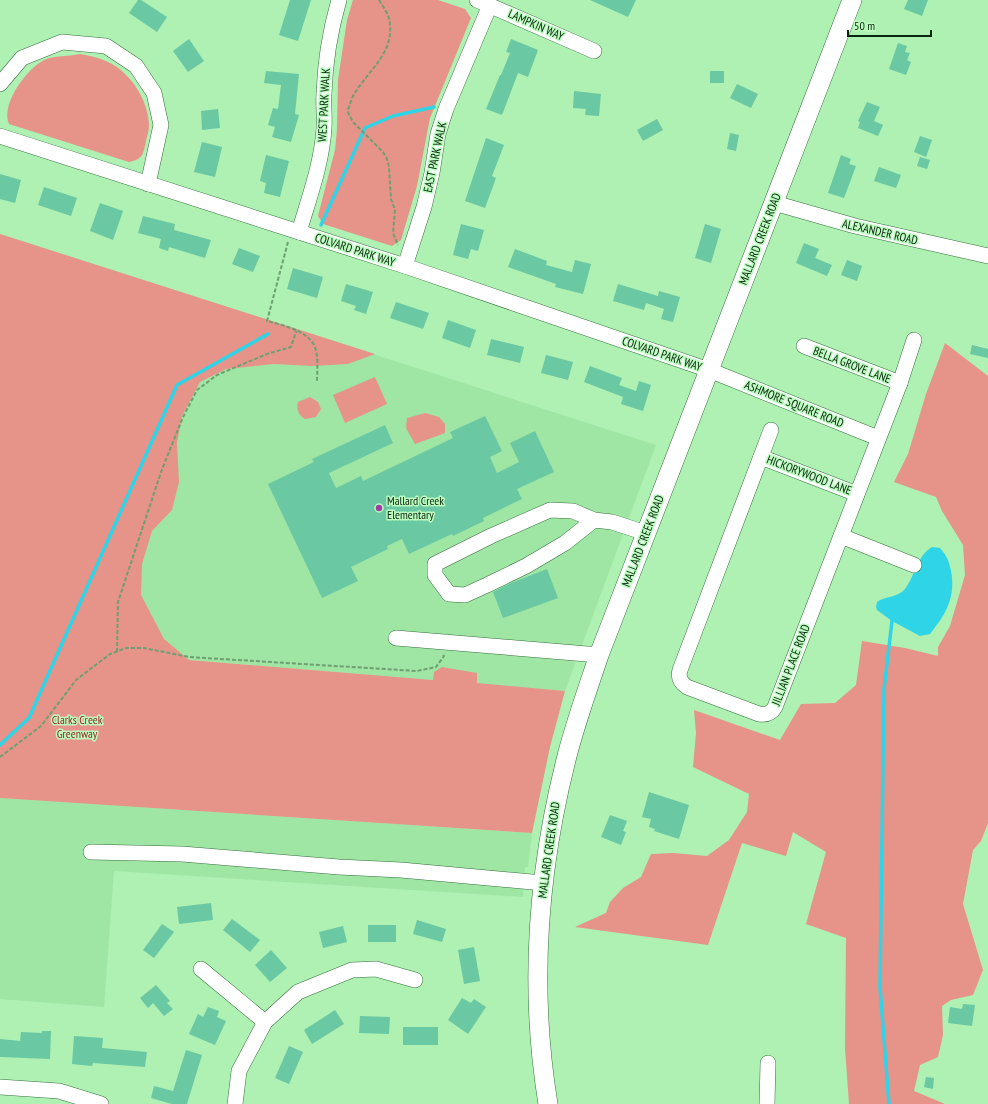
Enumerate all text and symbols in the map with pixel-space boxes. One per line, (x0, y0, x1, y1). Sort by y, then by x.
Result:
street label: LAMPKIN WAY (506, 6, 567, 44)
scale bar (848, 12, 931, 38)
text: 50 m (854, 18, 875, 33)
street label: WEST PARK WALK (314, 67, 333, 143)
street label: EAST PARK WALK (420, 120, 449, 194)
street label: MALLARD CREEK ROAD (735, 191, 784, 287)
street label: ALEXANDER ROAD (841, 216, 919, 247)
street label: COLVARD PARK WAY (313, 229, 398, 270)
street label: COLVARD PARK WAY (620, 333, 705, 374)
street label: BELLA GROVE LANE (811, 343, 893, 386)
street label: ASHMORE SQUARE ROAD (742, 377, 846, 430)
street label: HICKORYWOOD LANE (765, 451, 854, 498)
place label: Mallard Creek Elementary (387, 493, 444, 522)
street label: MALLARD CREEK ROAD (618, 493, 667, 589)
marker: Mallard Creek Elementary (374, 503, 384, 513)
street label: JILLIAN PLACE ROAD (768, 622, 813, 709)
park label: Clarks Creek Greenway (52, 712, 103, 741)
street label: MALLARD CREEK ROAD (534, 801, 563, 899)

